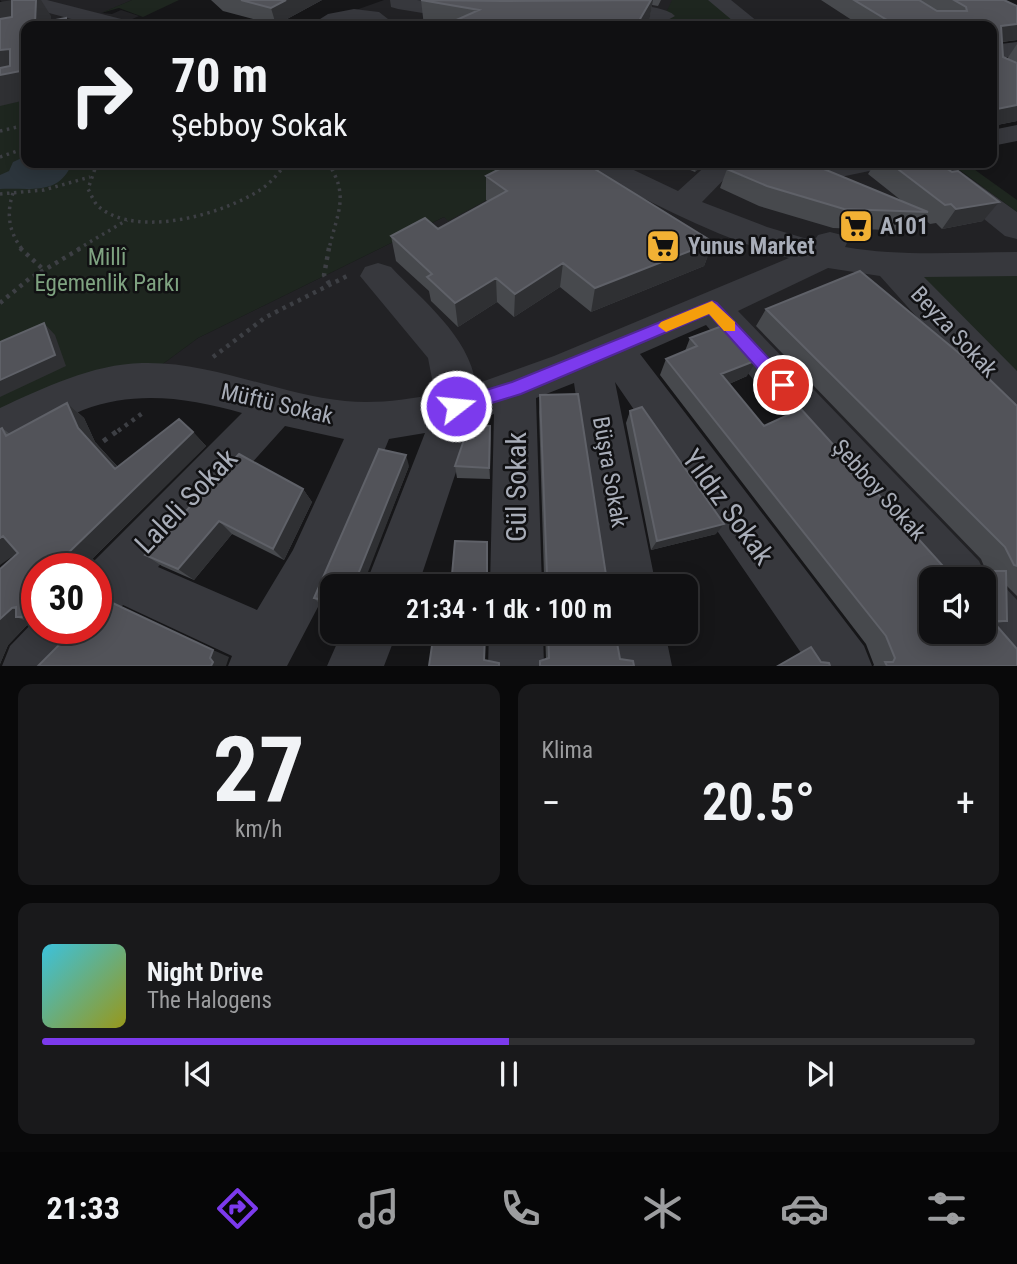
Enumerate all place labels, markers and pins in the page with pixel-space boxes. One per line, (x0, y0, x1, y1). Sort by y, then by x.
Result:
supermarket icon: A101 (837, 207, 875, 245)
place label: A101 (880, 213, 929, 240)
supermarket icon: Yunus Market (644, 227, 682, 265)
place label: Yunus Market (688, 233, 814, 260)
pin (753, 355, 813, 415)

